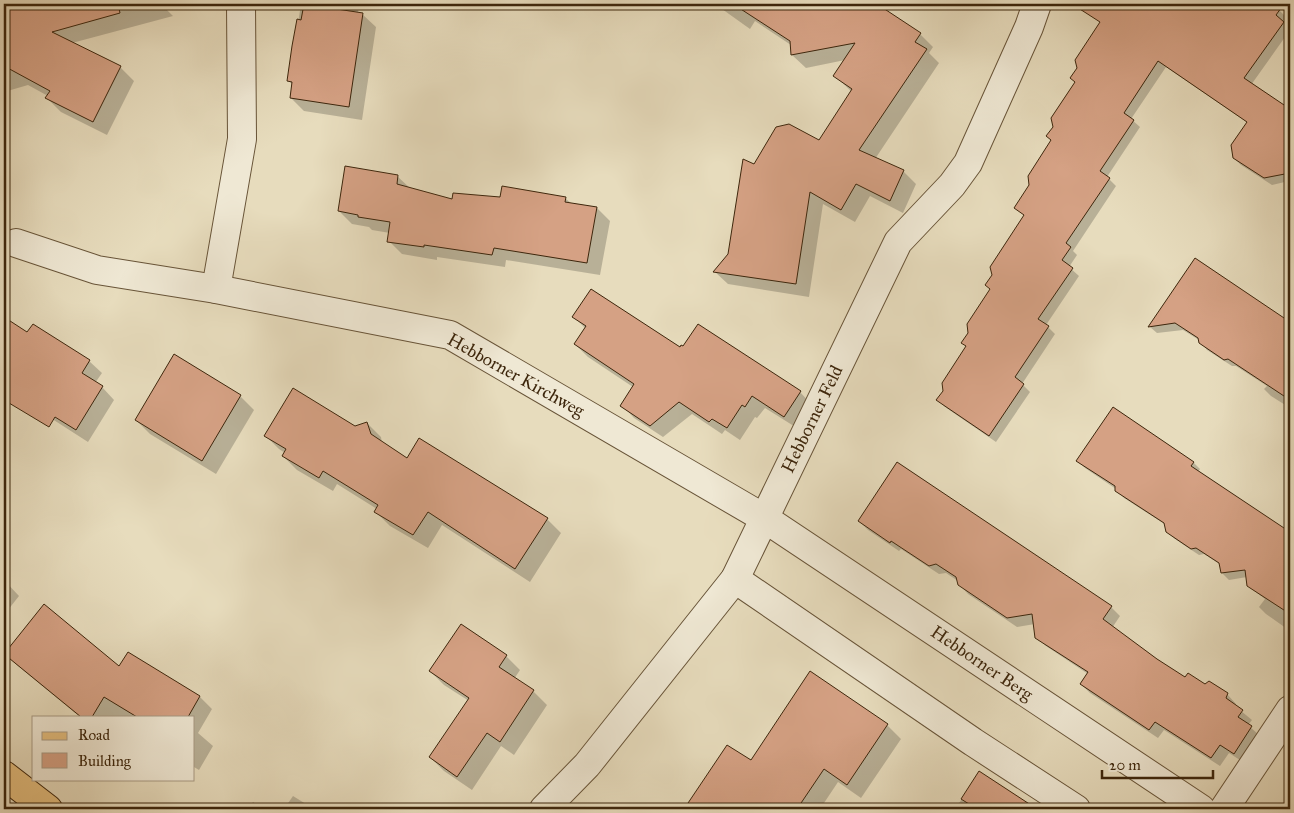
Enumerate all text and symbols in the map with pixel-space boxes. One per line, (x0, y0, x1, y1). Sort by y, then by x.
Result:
street label: Hebborner Kirchweg (443, 328, 589, 423)
street label: Hebborner Feld (777, 362, 847, 476)
street label: Hebborner Berg (926, 621, 1038, 706)
legend (32, 716, 195, 780)
text: Road (78, 726, 110, 744)
scale bar (1102, 748, 1213, 780)
text: Building (78, 752, 132, 770)
text: 20 m (1109, 756, 1141, 774)

